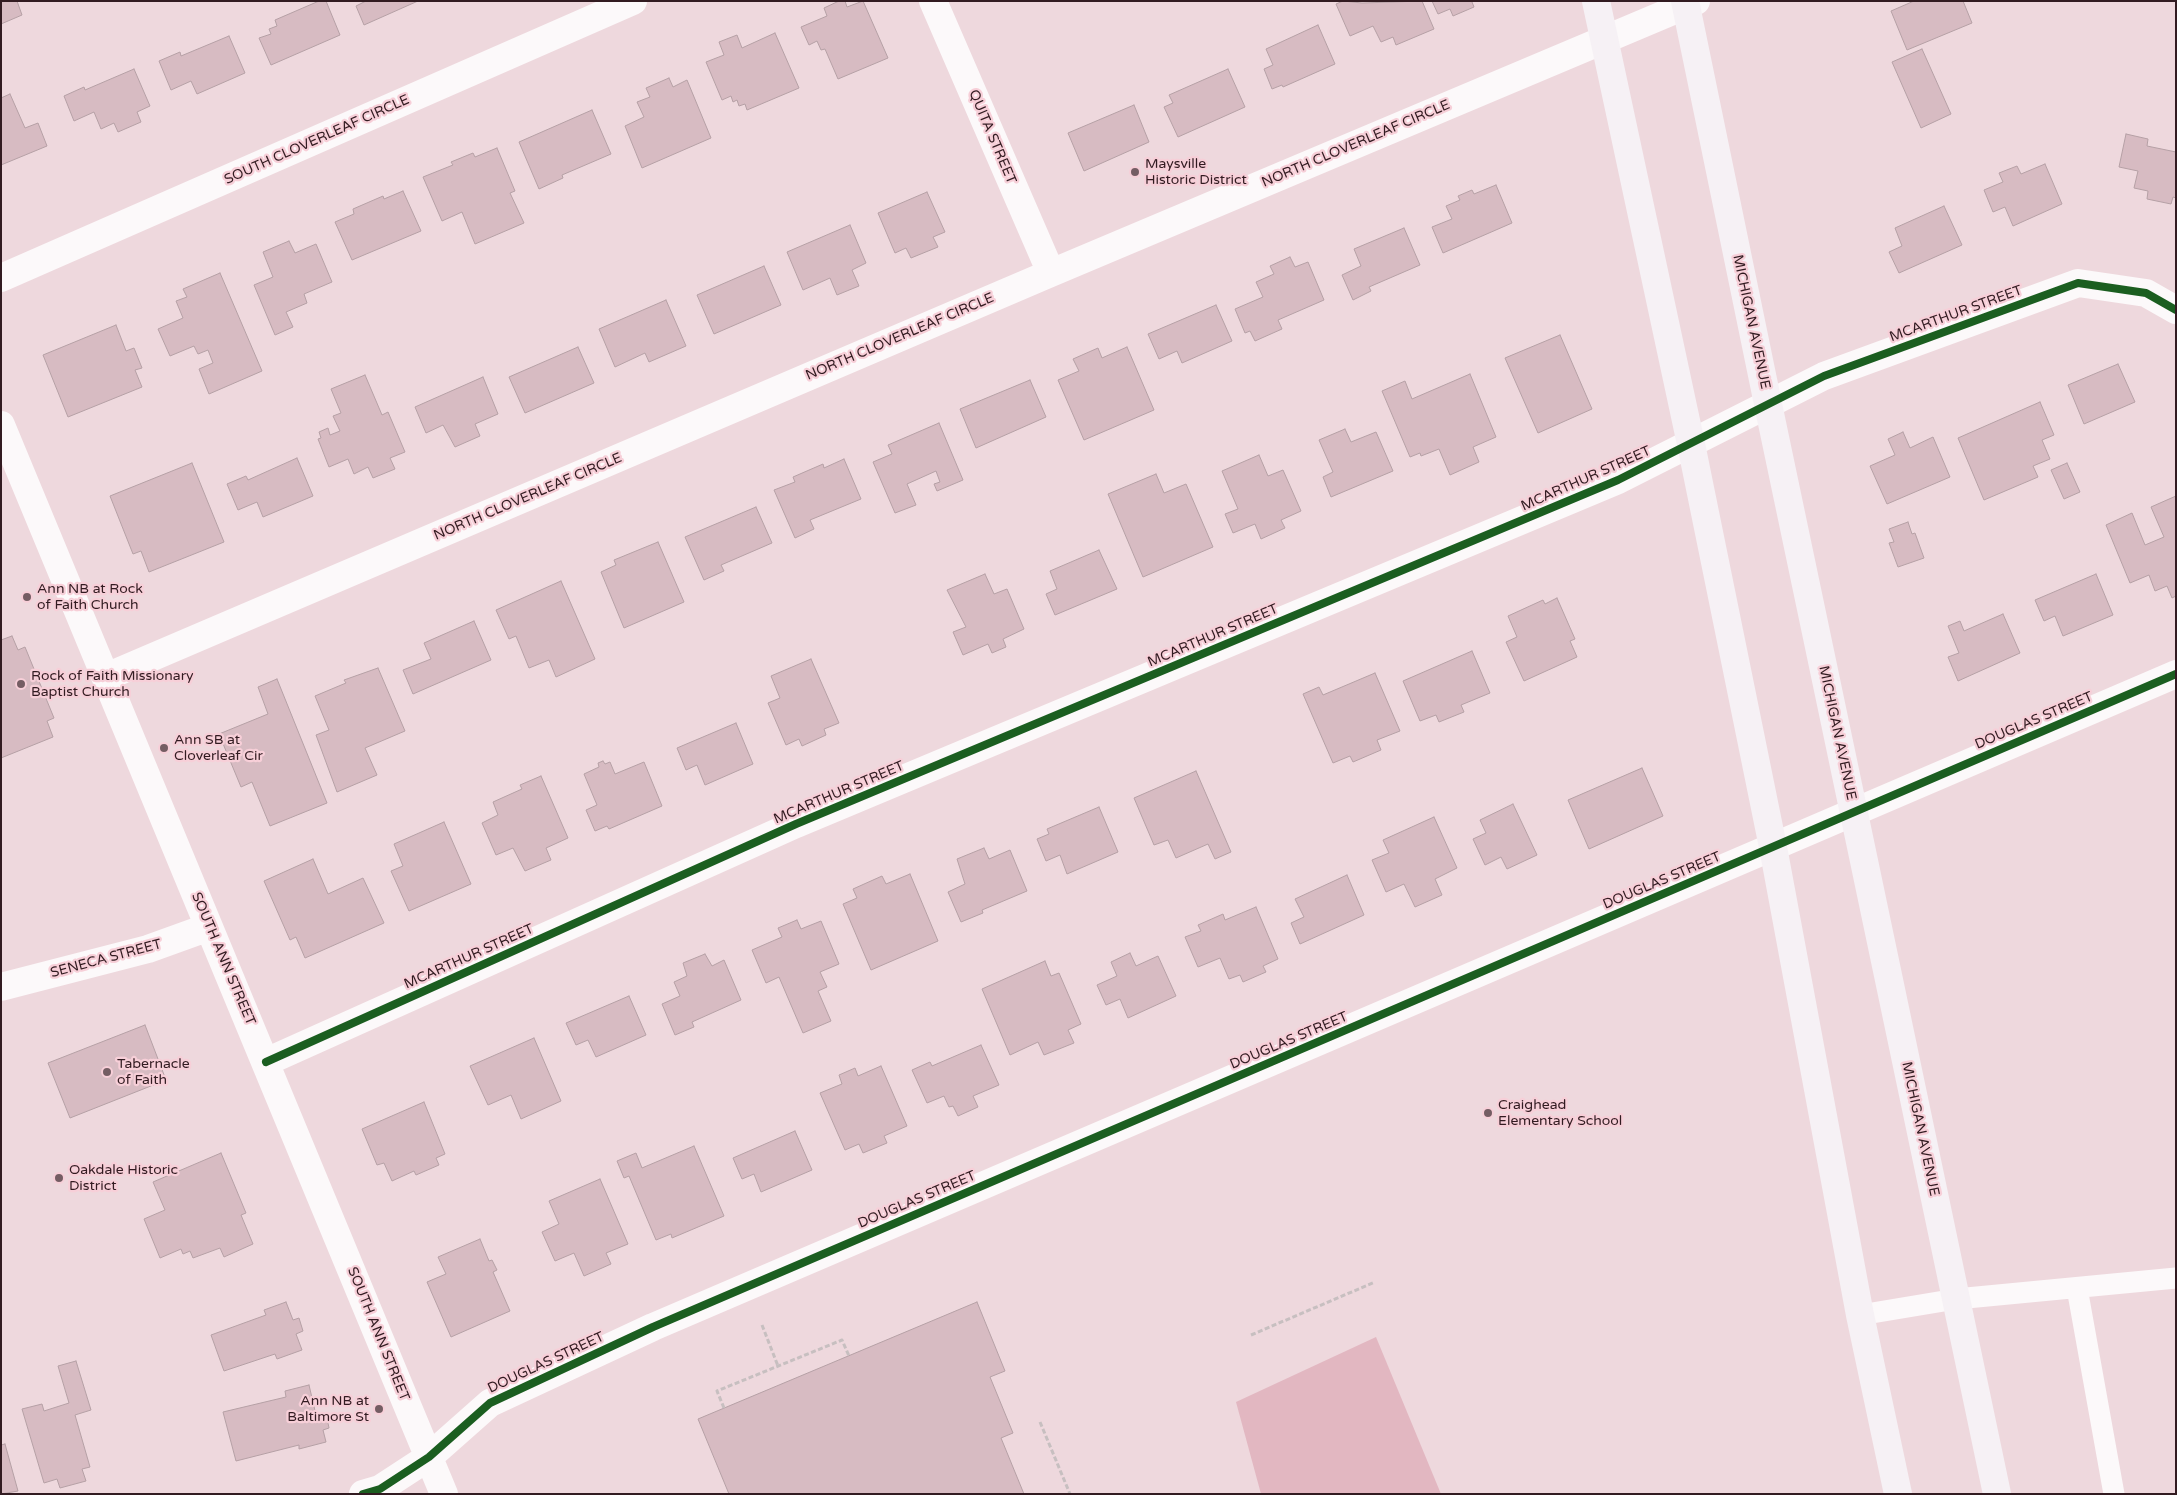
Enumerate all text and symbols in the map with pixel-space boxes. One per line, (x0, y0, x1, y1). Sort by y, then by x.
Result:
street label: QUITA STREET (965, 87, 1019, 187)
street label: SOUTH CLOVERLEAF CIRCLE (222, 91, 412, 189)
street label: NORTH CLOVERLEAF CIRCLE (1259, 97, 1453, 191)
place label: Maysville Historic District (1145, 156, 1247, 188)
marker: Maysville Historic District (1129, 166, 1141, 178)
street label: MICHIGAN AVENUE (1729, 253, 1773, 391)
street label: MCARTHUR STREET (1887, 282, 2025, 346)
street label: NORTH CLOVERLEAF CIRCLE (803, 290, 997, 384)
street label: MCARTHUR STREET (1519, 443, 1653, 515)
street label: NORTH CLOVERLEAF CIRCLE (431, 450, 625, 544)
place label: Ann NB at Rock of Faith Church (37, 581, 143, 614)
marker: Ann NB at Rock of Faith Church (21, 591, 33, 603)
street label: MCARTHUR STREET (1145, 601, 1281, 671)
street label: MICHIGAN AVENUE (1815, 664, 1859, 802)
place label: Rock of Faith Missionary Baptist Church (31, 668, 194, 700)
marker: Rock of Faith Missionary Baptist Church (15, 678, 27, 690)
street label: DOUGLAS STREET (1972, 689, 2096, 753)
place label: Ann SB at Cloverleaf Cir (174, 732, 263, 764)
marker: Ann SB at Cloverleaf Cir (158, 742, 170, 754)
street label: MCARTHUR STREET (771, 758, 907, 828)
street label: DOUGLAS STREET (1600, 849, 1724, 913)
street label: SOUTH ANN STREET (187, 890, 259, 1028)
street label: MCARTHUR STREET (402, 921, 536, 993)
street label: SENECA STREET (49, 936, 163, 982)
street label: DOUGLAS STREET (1227, 1009, 1351, 1073)
place label: Tabernacle of Faith (117, 1056, 190, 1088)
street label: MICHIGAN AVENUE (1898, 1060, 1942, 1198)
marker: Tabernacle of Faith (101, 1066, 113, 1078)
place label: Craighead Elementary School (1498, 1097, 1622, 1130)
marker: Craighead Elementary School (1482, 1107, 1494, 1119)
place label: Oakdale Historic District (69, 1162, 178, 1194)
street label: DOUGLAS STREET (855, 1168, 979, 1232)
marker: Oakdale Historic District (53, 1172, 65, 1184)
street label: SOUTH ANN STREET (343, 1265, 413, 1403)
street label: DOUGLAS STREET (485, 1329, 607, 1397)
place label: Ann NB at Baltimore St (287, 1393, 369, 1425)
marker: Ann NB at Baltimore St (373, 1403, 385, 1415)

